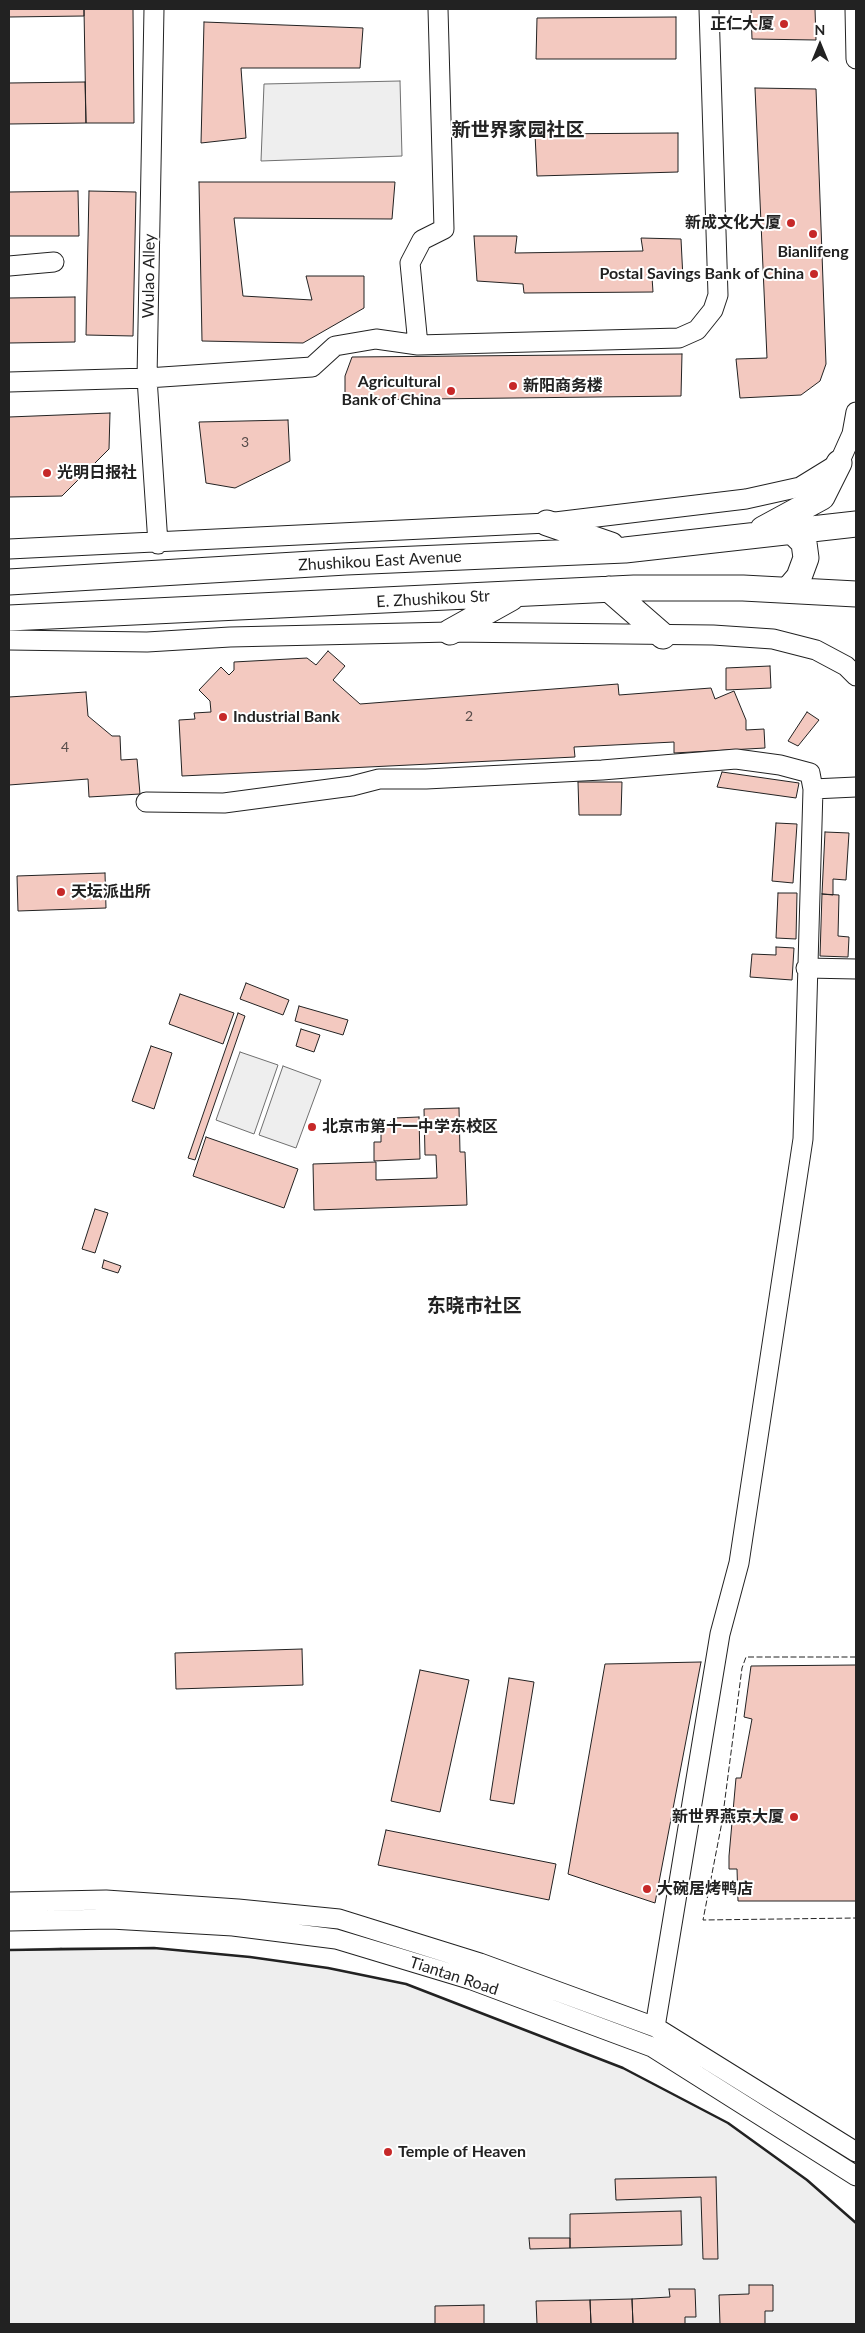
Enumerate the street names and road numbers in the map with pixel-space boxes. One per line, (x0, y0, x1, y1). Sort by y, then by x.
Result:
street label: Wulao Alley (139, 234, 159, 318)
street label: Zhushikou East Avenue (298, 547, 462, 575)
street label: E. Zhushikou Str (376, 586, 490, 612)
street label: Tiantan Road (407, 1953, 501, 1999)

